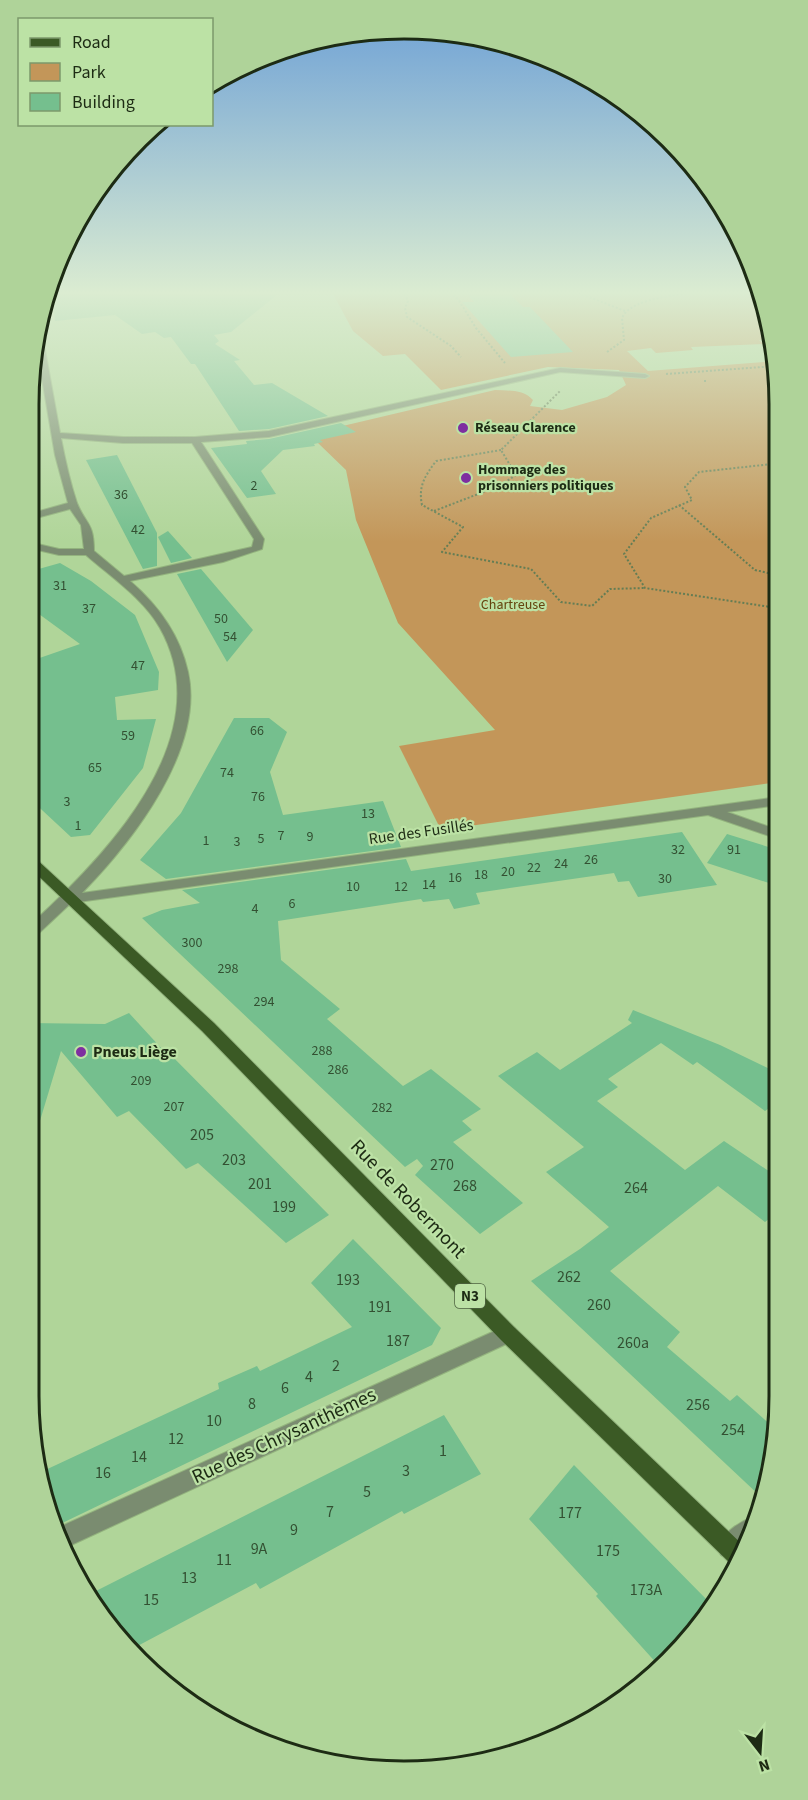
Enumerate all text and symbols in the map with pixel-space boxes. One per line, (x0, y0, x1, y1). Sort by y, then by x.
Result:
legend (18, 18, 213, 126)
text: Road (72, 30, 111, 55)
text: Park (72, 60, 106, 85)
text: Building (72, 90, 135, 115)
place label: Réseau Clarence (475, 418, 576, 438)
marker: Réseau Clarence (456, 421, 470, 435)
place label: Hommage des prisonniers politiques (478, 460, 613, 496)
marker: Hommage des prisonniers politiques (459, 471, 473, 485)
house number: 2 (251, 476, 258, 496)
house number: 36 (114, 485, 128, 505)
house number: 42 (131, 520, 145, 540)
house number: 31 (53, 576, 67, 596)
park label: Chartreuse (481, 595, 545, 615)
house number: 37 (82, 599, 96, 619)
house number: 50 (214, 609, 228, 629)
house number: 54 (223, 627, 237, 647)
house number: 47 (131, 656, 145, 676)
house number: 66 (250, 721, 264, 741)
house number: 59 (121, 726, 135, 746)
house number: 65 (88, 758, 102, 778)
house number: 74 (220, 763, 234, 783)
house number: 76 (251, 787, 265, 807)
house number: 3 (64, 792, 71, 812)
house number: 13 (361, 804, 375, 824)
street label: Rue des Fusillés (367, 814, 475, 850)
house number: 1 (75, 816, 82, 836)
house number: 7 (278, 826, 285, 846)
house number: 9 (307, 827, 314, 847)
house number: 5 (258, 829, 265, 849)
house number: 1 (203, 831, 210, 851)
house number: 3 (234, 832, 241, 852)
house number: 32 (671, 840, 685, 860)
house number: 91 (727, 840, 741, 860)
house number: 26 (584, 850, 598, 870)
house number: 24 (554, 854, 568, 874)
house number: 22 (527, 858, 541, 878)
house number: 20 (501, 862, 515, 882)
house number: 18 (474, 865, 488, 885)
house number: 16 (448, 868, 462, 888)
house number: 30 (658, 869, 672, 889)
house number: 14 (422, 875, 436, 895)
house number: 10 (346, 877, 360, 897)
house number: 12 (394, 877, 408, 897)
house number: 6 (289, 894, 296, 914)
house number: 4 (252, 899, 259, 919)
house number: 300 (182, 933, 202, 953)
house number: 298 (218, 959, 238, 979)
house number: 294 (254, 992, 274, 1012)
place label: Pneus Liège (93, 1041, 177, 1063)
house number: 288 (312, 1041, 332, 1061)
marker: Pneus Liège (74, 1045, 88, 1059)
house number: 286 (328, 1060, 348, 1080)
house number: 209 (131, 1071, 151, 1091)
house number: 207 (164, 1097, 184, 1117)
house number: 282 (372, 1098, 392, 1118)
house number: 205 (190, 1124, 214, 1146)
street label: Rue de Robermont (344, 1133, 473, 1265)
house number: 203 (222, 1149, 246, 1171)
house number: 270 (430, 1154, 454, 1176)
house number: 201 (248, 1173, 272, 1195)
house number: 268 (453, 1175, 477, 1197)
house number: 264 (624, 1177, 648, 1199)
house number: 199 (272, 1196, 296, 1218)
house number: 262 (557, 1266, 581, 1288)
house number: 193 (336, 1269, 360, 1291)
road number: N3 (455, 1284, 485, 1308)
house number: 260 (587, 1294, 611, 1316)
house number: 191 (368, 1296, 392, 1318)
house number: 187 (386, 1330, 410, 1352)
house number: 260a (617, 1332, 649, 1354)
house number: 2 (332, 1355, 340, 1377)
house number: 4 (305, 1366, 313, 1388)
house number: 6 (281, 1377, 289, 1399)
street label: Rue des Chrysanthèmes (187, 1381, 381, 1491)
house number: 8 (248, 1393, 256, 1415)
house number: 256 (686, 1394, 710, 1416)
house number: 10 (206, 1410, 222, 1432)
house number: 254 (721, 1419, 745, 1441)
house number: 12 (168, 1428, 184, 1450)
house number: 1 (439, 1440, 447, 1462)
house number: 14 (131, 1446, 147, 1468)
house number: 3 (402, 1460, 410, 1482)
house number: 16 (95, 1462, 111, 1484)
house number: 5 (363, 1481, 371, 1503)
house number: 7 (326, 1501, 334, 1523)
house number: 177 (558, 1502, 582, 1524)
house number: 9 (290, 1519, 298, 1541)
house number: 9A (251, 1538, 268, 1560)
house number: 175 (596, 1540, 620, 1562)
house number: 11 (216, 1549, 232, 1571)
house number: 13 (181, 1567, 197, 1589)
house number: 173A (630, 1579, 663, 1601)
house number: 15 (143, 1589, 159, 1611)
north arrow (730, 1722, 790, 1782)
text: N (756, 1753, 772, 1777)

